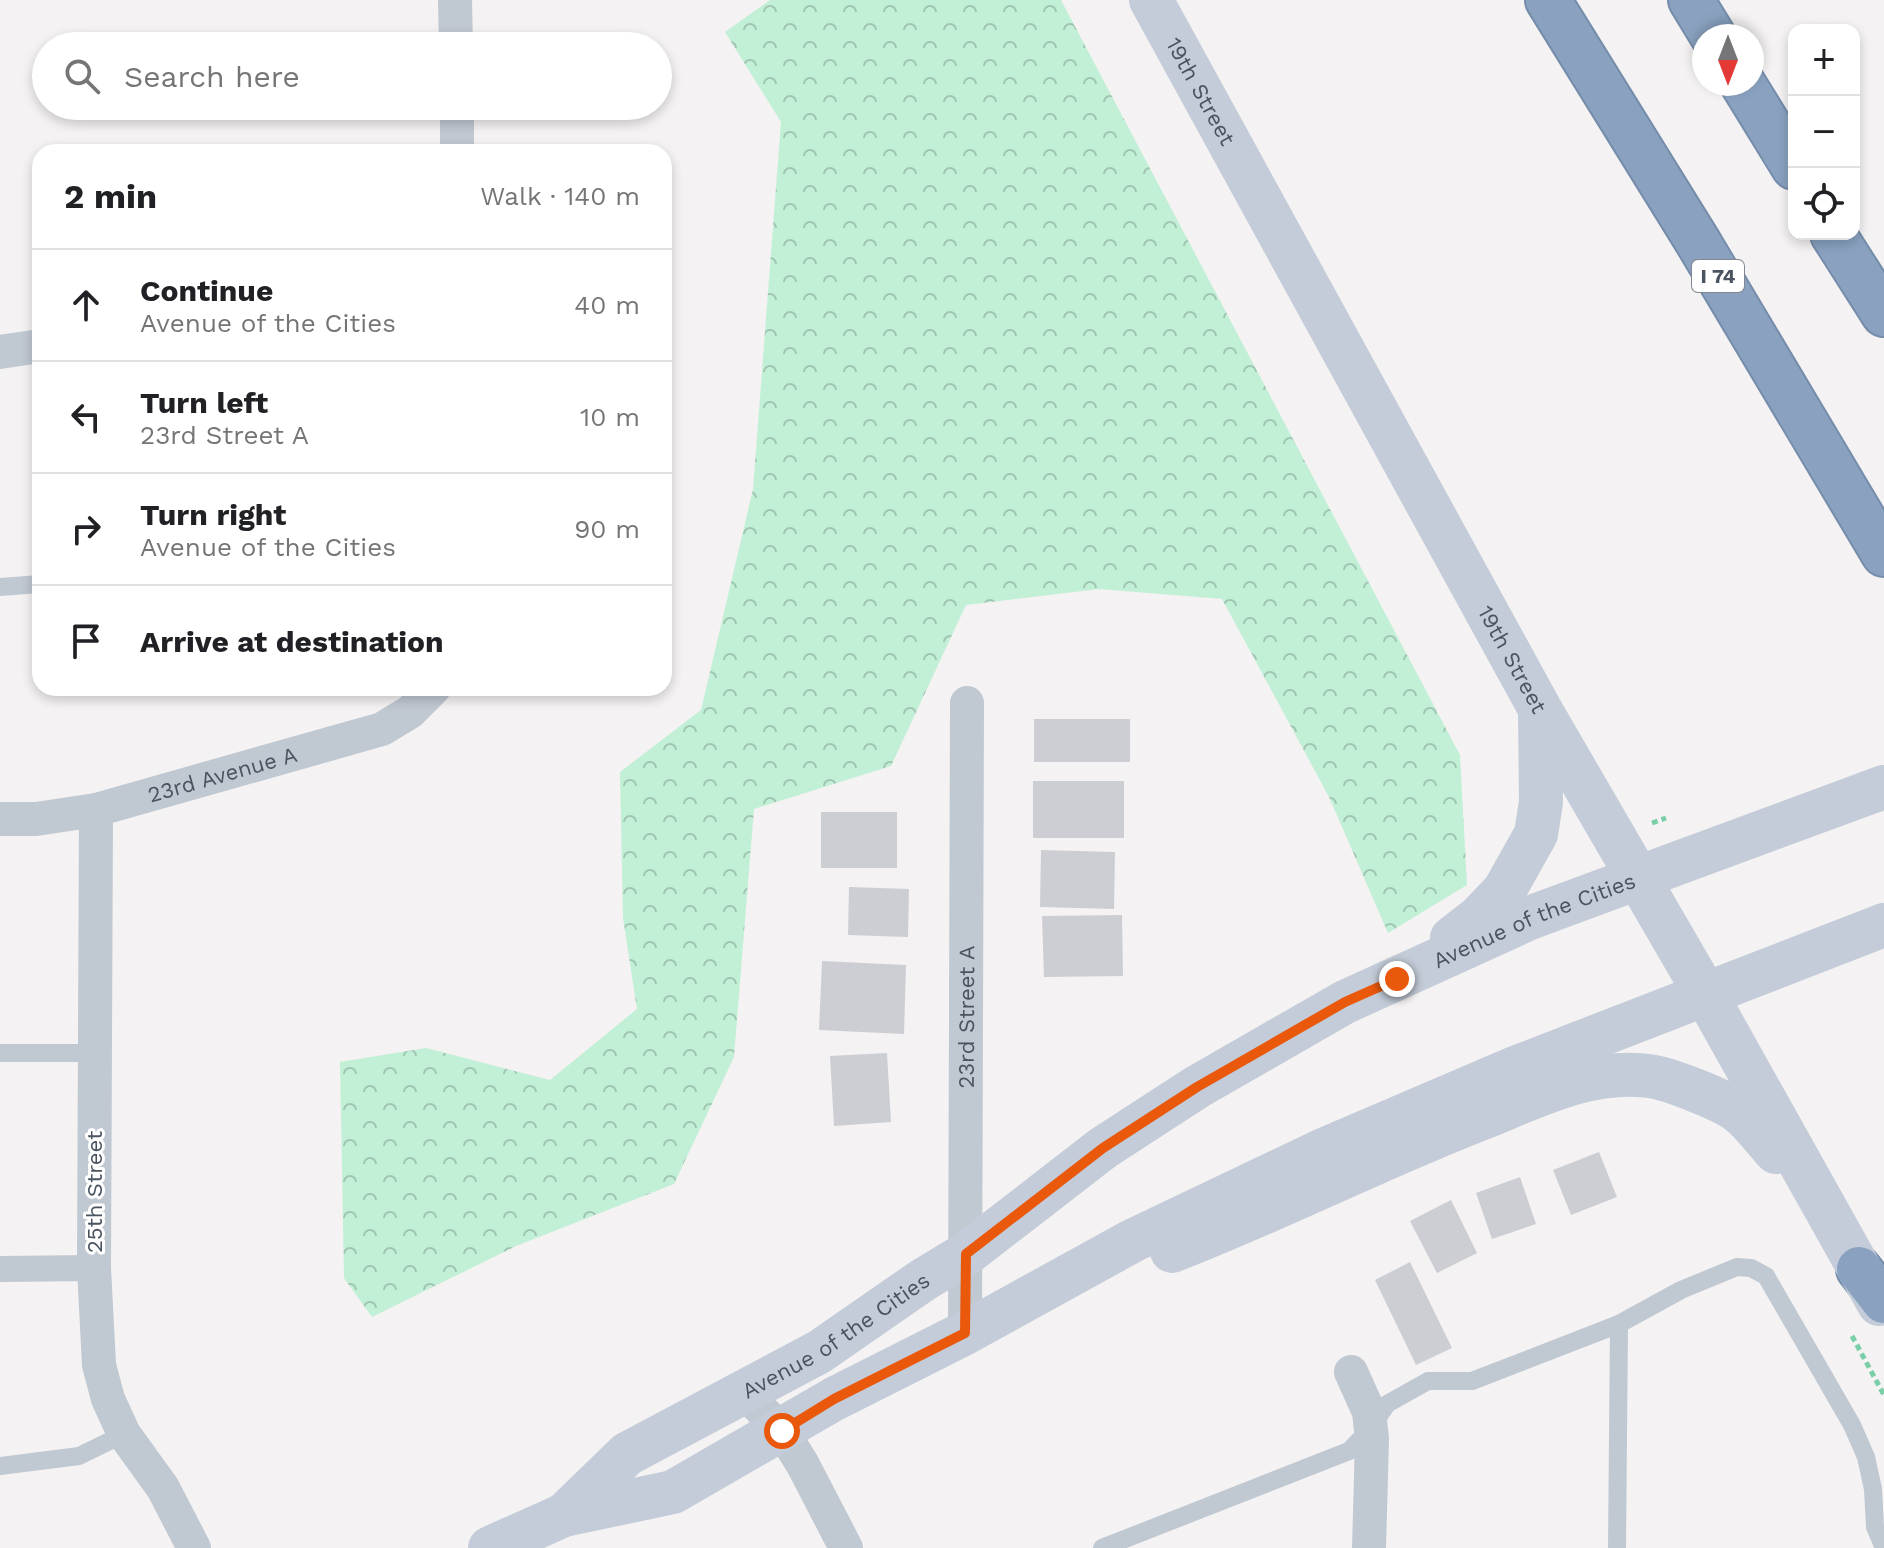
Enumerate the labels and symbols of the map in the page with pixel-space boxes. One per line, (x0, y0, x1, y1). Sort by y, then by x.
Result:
north arrow (1692, 24, 1764, 96)
street label: 19th Street (1161, 33, 1241, 149)
road number: I 74 (1692, 260, 1744, 292)
street label: 19th Street (1473, 601, 1552, 717)
street label: 23rd Avenue A (145, 741, 300, 807)
street label: Avenue of the Cities (1429, 867, 1639, 973)
street label: 23rd Street A (953, 945, 979, 1089)
route end (1379, 961, 1415, 997)
street label: 25th Street (82, 1131, 107, 1253)
street label: Avenue of the Cities (738, 1267, 934, 1403)
route start (764, 1413, 800, 1449)

